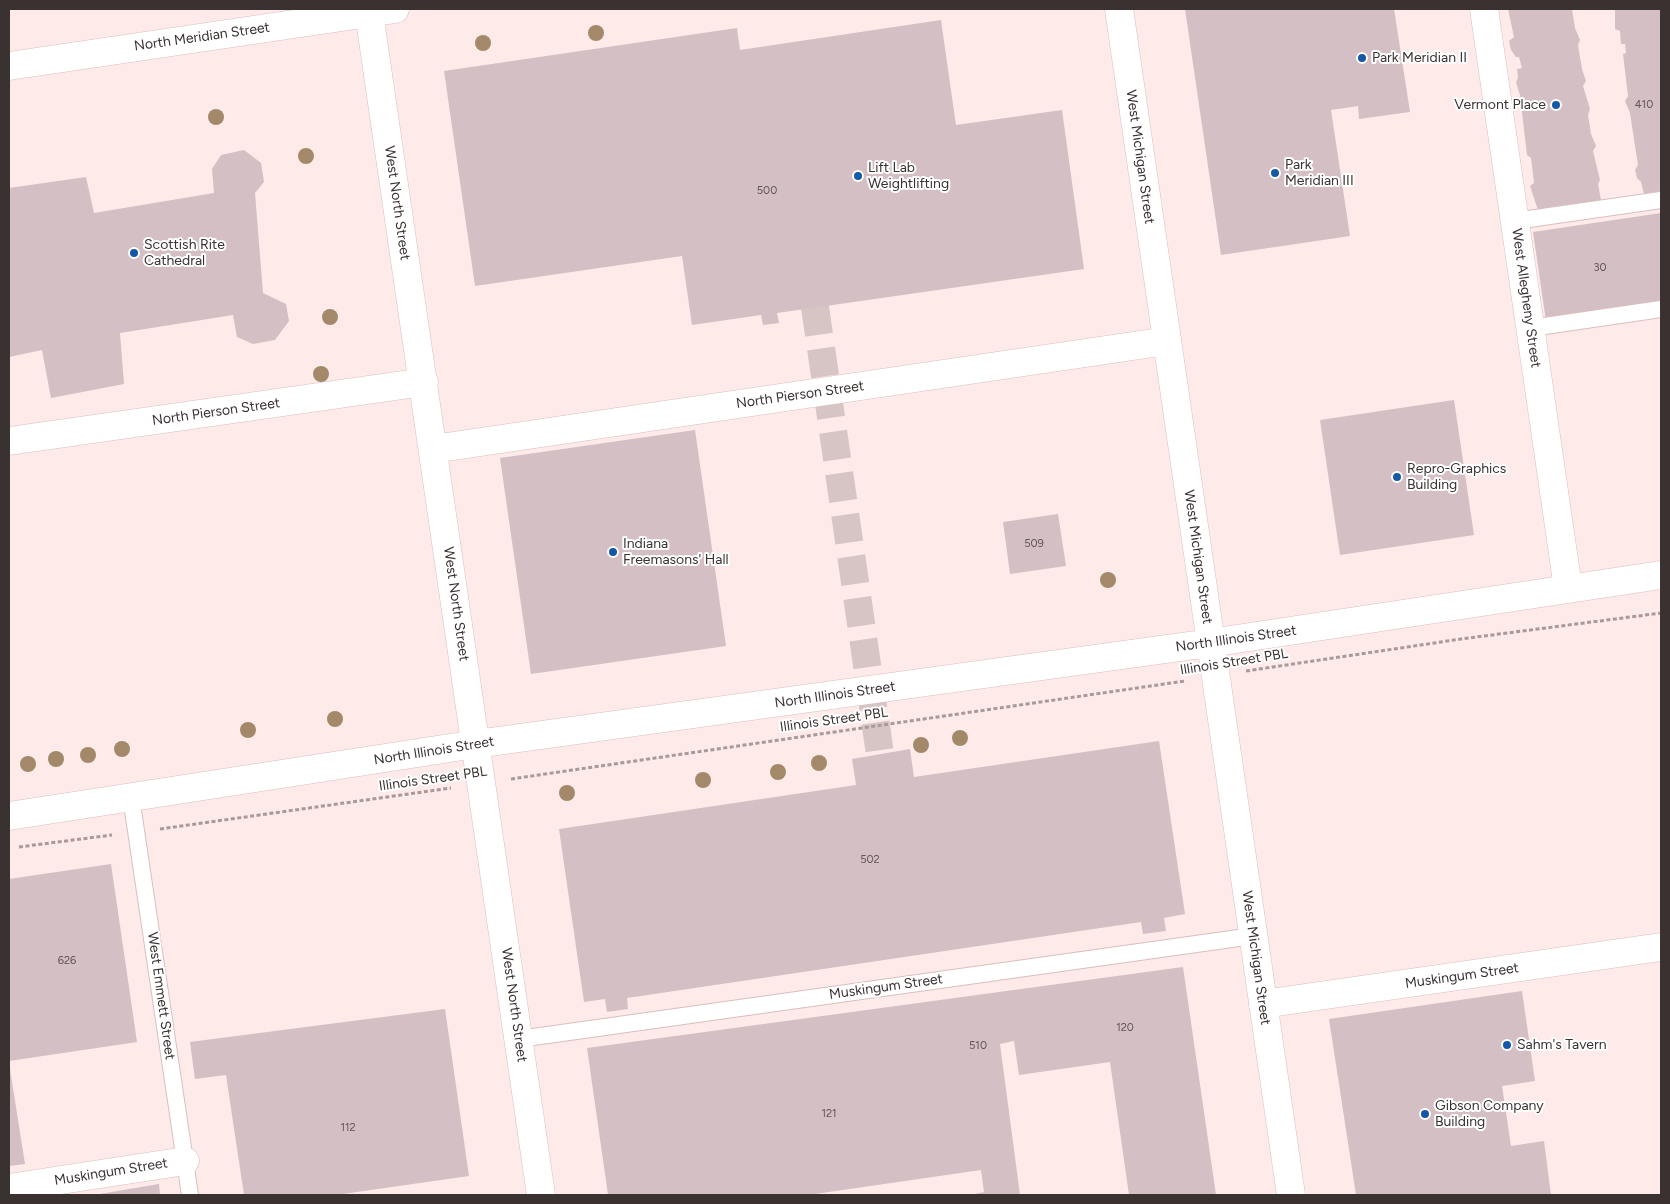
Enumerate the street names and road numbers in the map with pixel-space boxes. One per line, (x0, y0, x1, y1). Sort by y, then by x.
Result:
street label: North Meridian Street (133, 19, 271, 55)
street label: West Michigan Street (1122, 89, 1158, 225)
street label: West North Street (381, 145, 413, 261)
street label: West Allegheny Street (1508, 227, 1544, 369)
street label: North Pierson Street (735, 378, 865, 412)
street label: North Pierson Street (151, 395, 281, 429)
street label: West Michigan Street (1180, 489, 1216, 625)
street label: West North Street (440, 546, 472, 662)
street label: North Illinois Street (1175, 622, 1297, 656)
street label: Illinois Street PBL (1179, 645, 1289, 679)
street label: North Illinois Street (774, 678, 896, 712)
street label: Illinois Street PBL (779, 704, 889, 736)
street label: North Illinois Street (373, 733, 495, 769)
street label: Illinois Street PBL (378, 763, 488, 795)
street label: West Michigan Street (1238, 890, 1274, 1026)
street label: West Emmett Street (144, 931, 178, 1061)
street label: West North Street (498, 947, 530, 1063)
street label: Muskingum Street (1404, 960, 1520, 992)
street label: Muskingum Street (828, 971, 944, 1003)
street label: Muskingum Street (53, 1155, 169, 1189)

